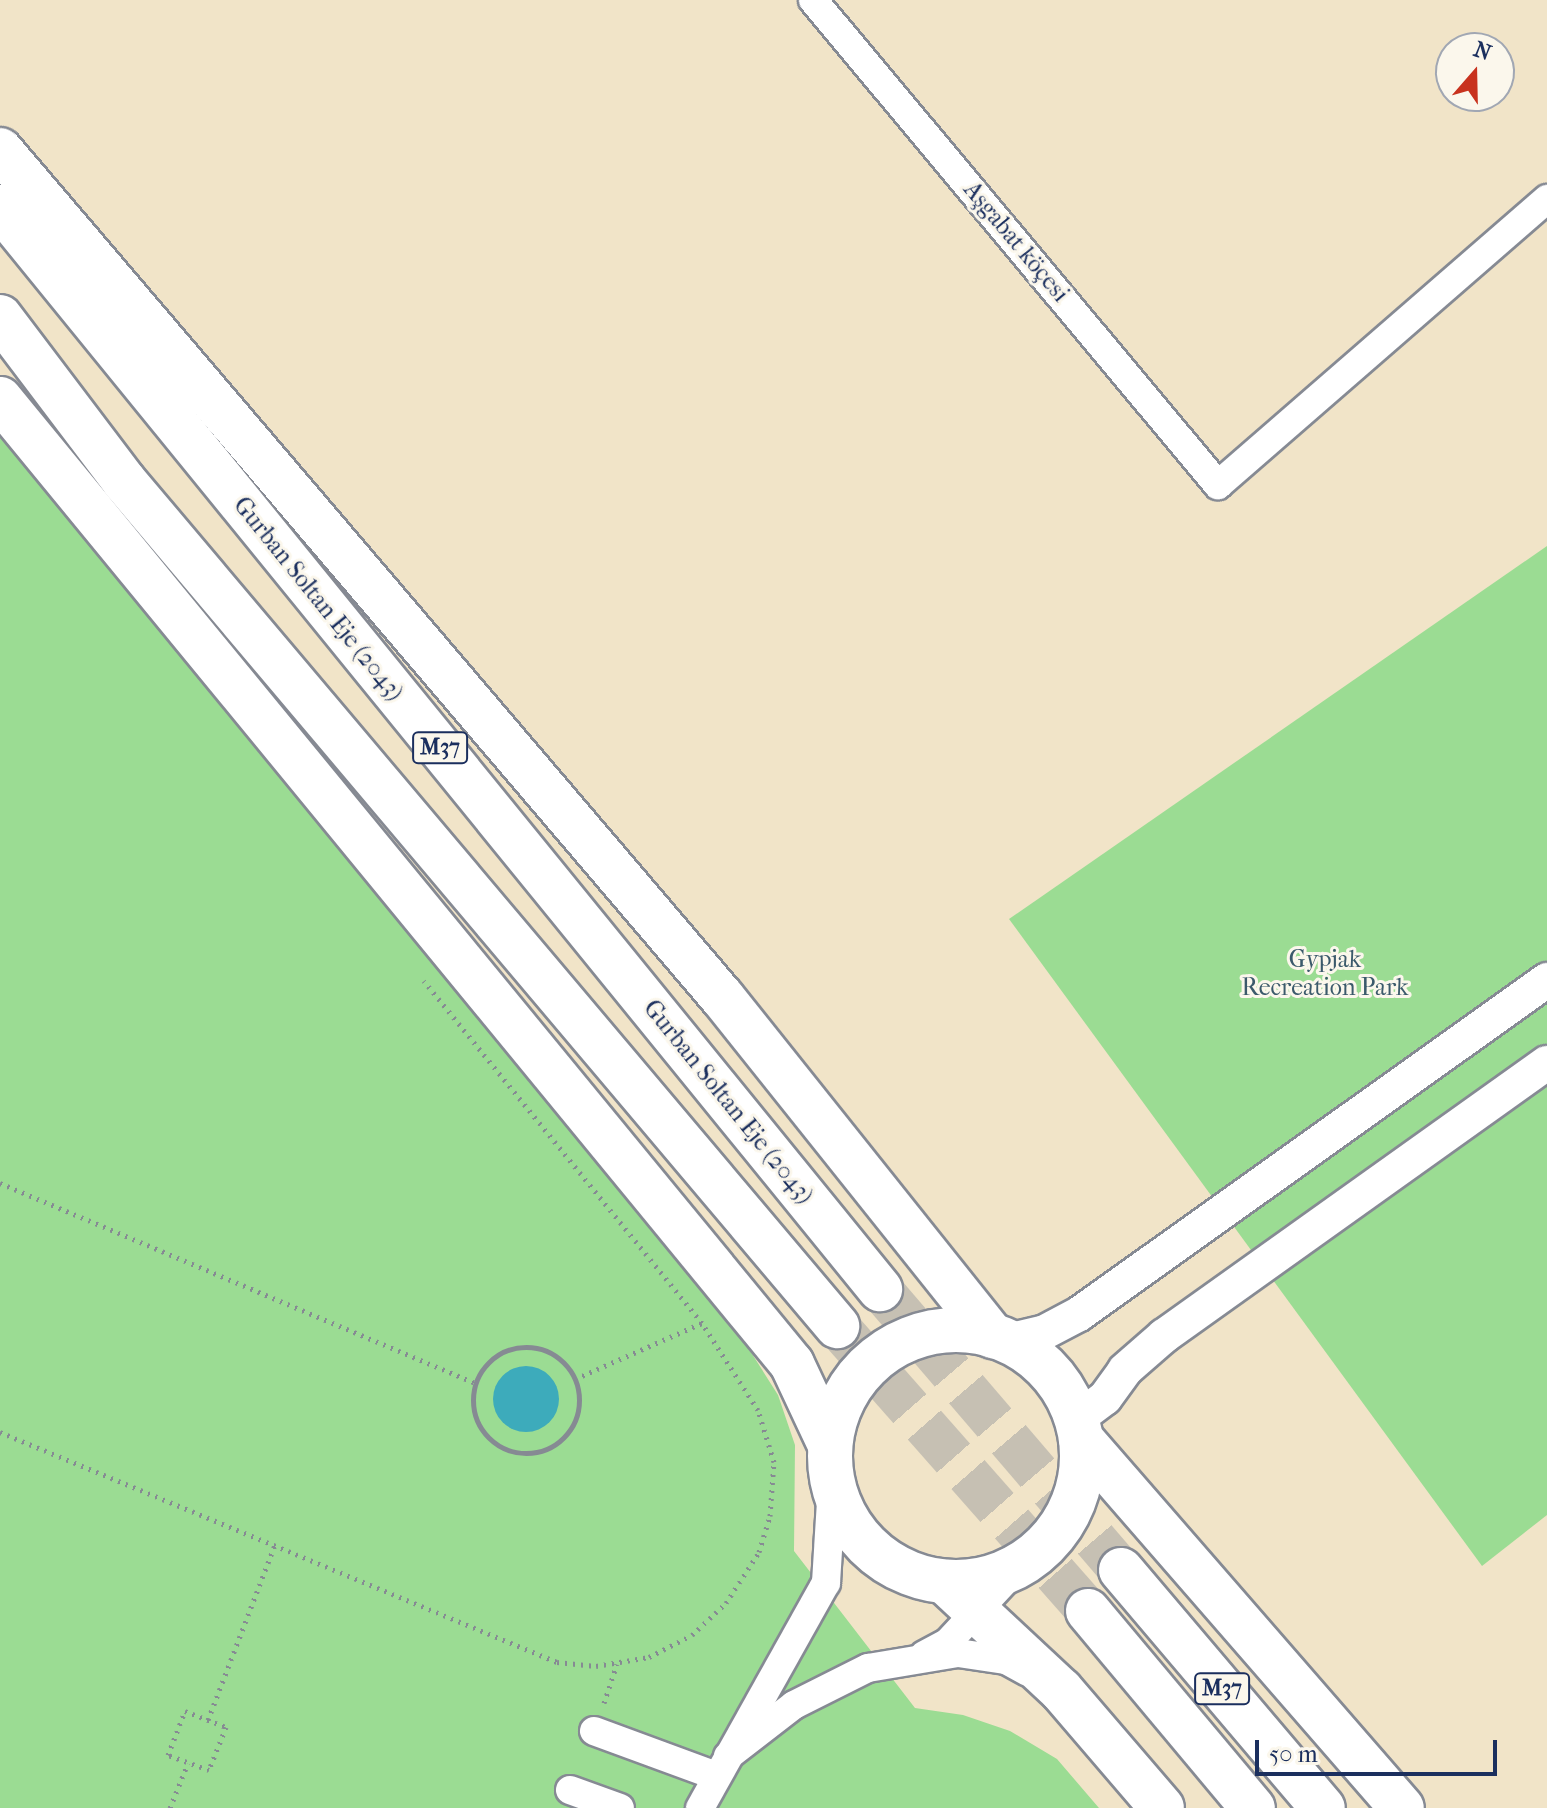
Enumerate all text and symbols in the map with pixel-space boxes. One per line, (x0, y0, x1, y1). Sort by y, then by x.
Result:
north arrow (1435, 32, 1515, 112)
text: N (1470, 36, 1495, 66)
street label: Aşgabat köçesi (957, 176, 1075, 308)
street label: Gurban Soltan Eje (2043) (227, 491, 409, 707)
road number: M37 (412, 730, 468, 766)
park label: Gypjak Recreation Park (1242, 946, 1408, 1002)
street label: Gurban Soltan Eje (2043) (637, 994, 819, 1210)
road number: M37 (1194, 1671, 1250, 1707)
scale bar (1259, 1724, 1501, 1774)
text: 50 m (1269, 1740, 1318, 1768)

